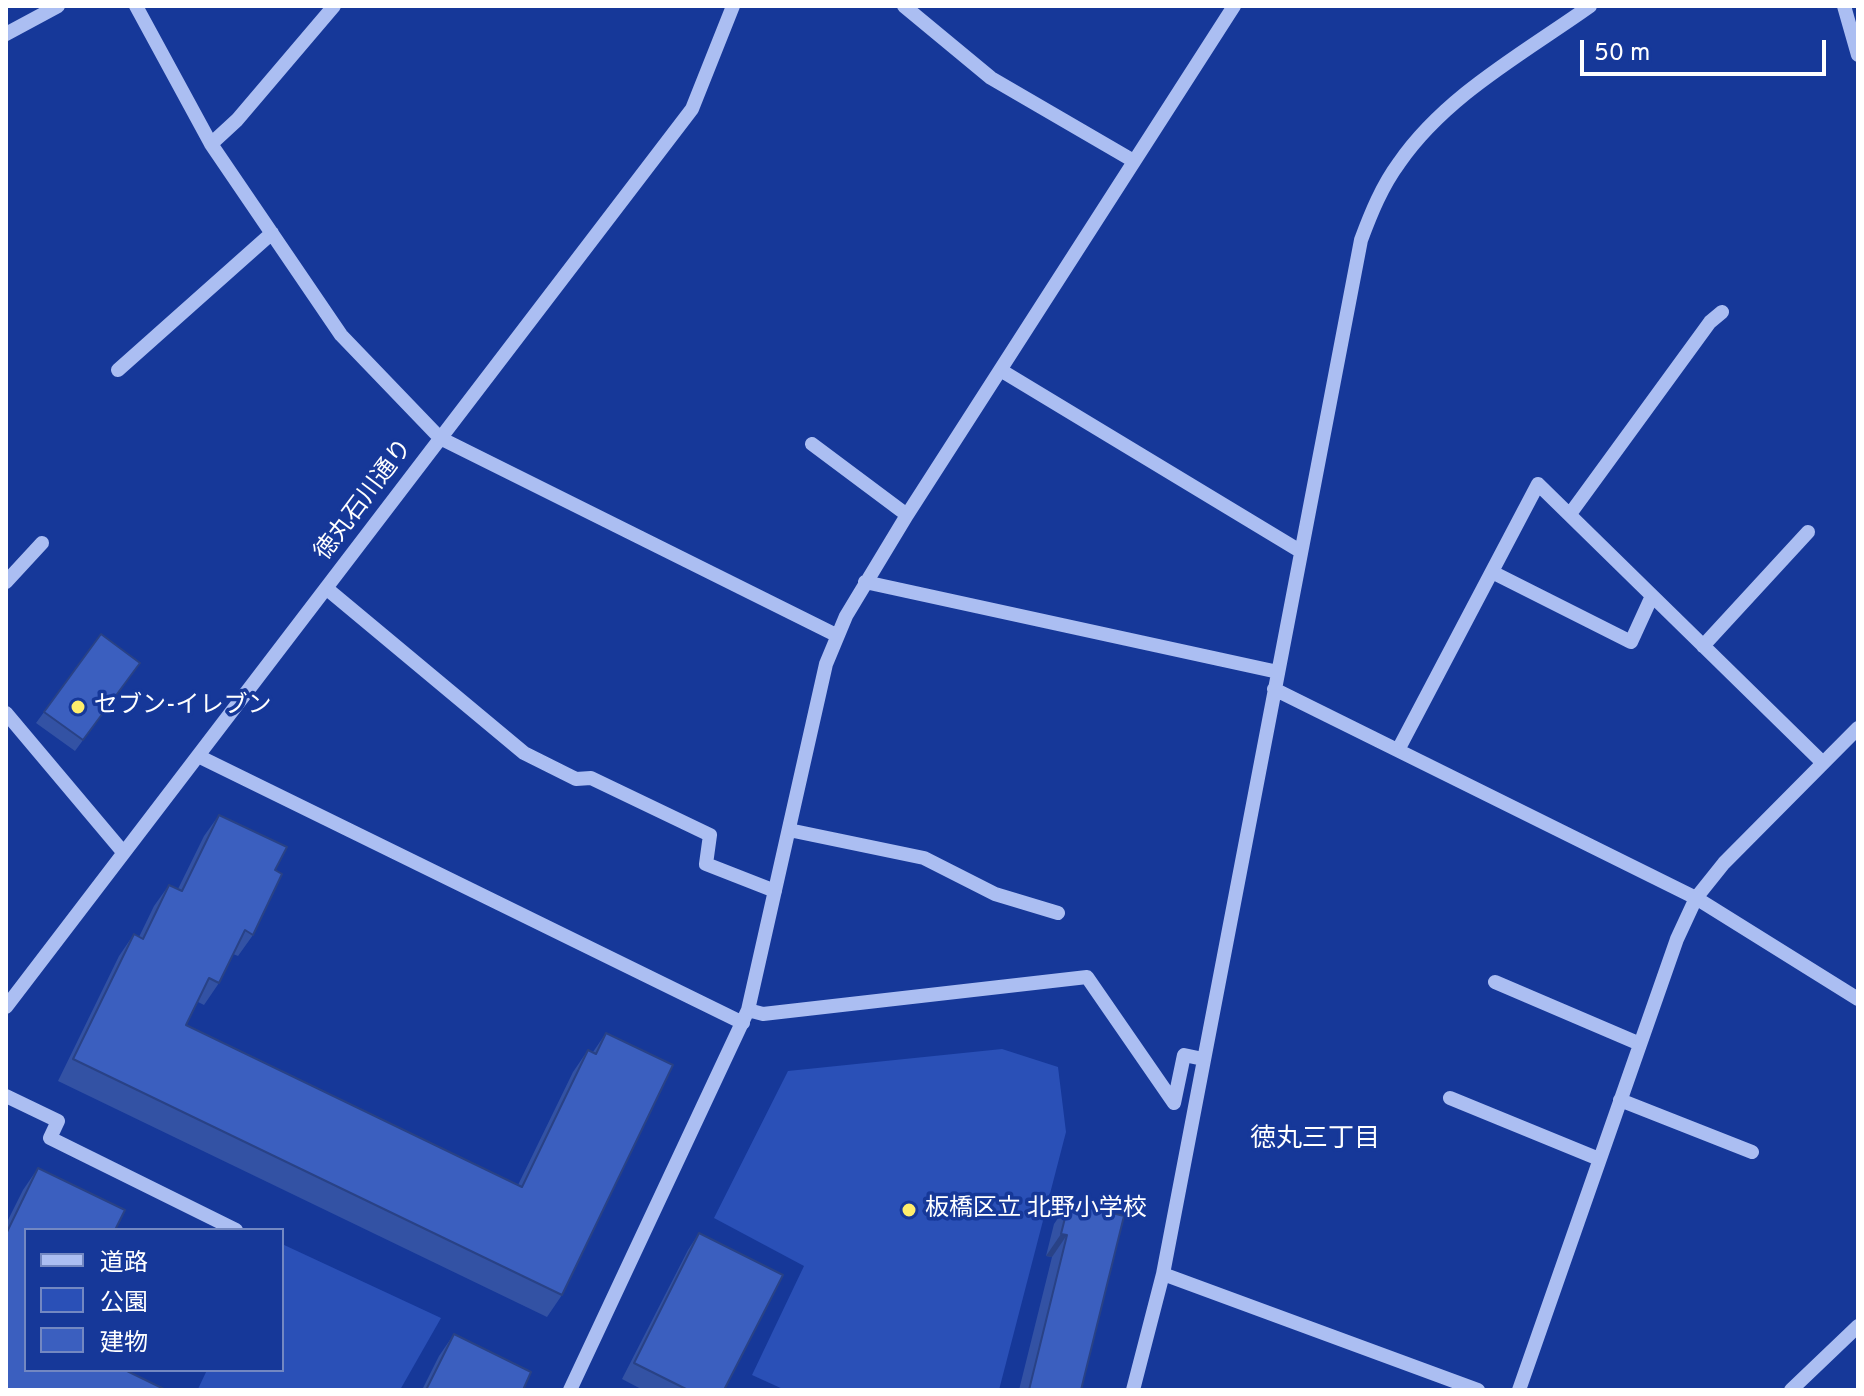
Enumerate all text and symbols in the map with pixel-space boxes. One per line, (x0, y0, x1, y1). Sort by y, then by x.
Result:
scale bar (1584, 24, 1830, 74)
text: 50 m (1594, 39, 1650, 69)
street label: 徳丸石川通り (310, 435, 420, 567)
place label: セブン-イレブン (94, 693, 272, 721)
marker: セブン-イレブン (69, 698, 87, 716)
district label: 徳丸三丁目 (1250, 1125, 1380, 1157)
place label: 板橋区立 北野小学校 (925, 1196, 1147, 1224)
marker: 板橋区立 北野小学校 (900, 1201, 918, 1219)
legend (24, 1228, 284, 1372)
text: 道路 (100, 1249, 148, 1279)
text: 公園 (100, 1289, 148, 1319)
text: 建物 (100, 1329, 148, 1359)

